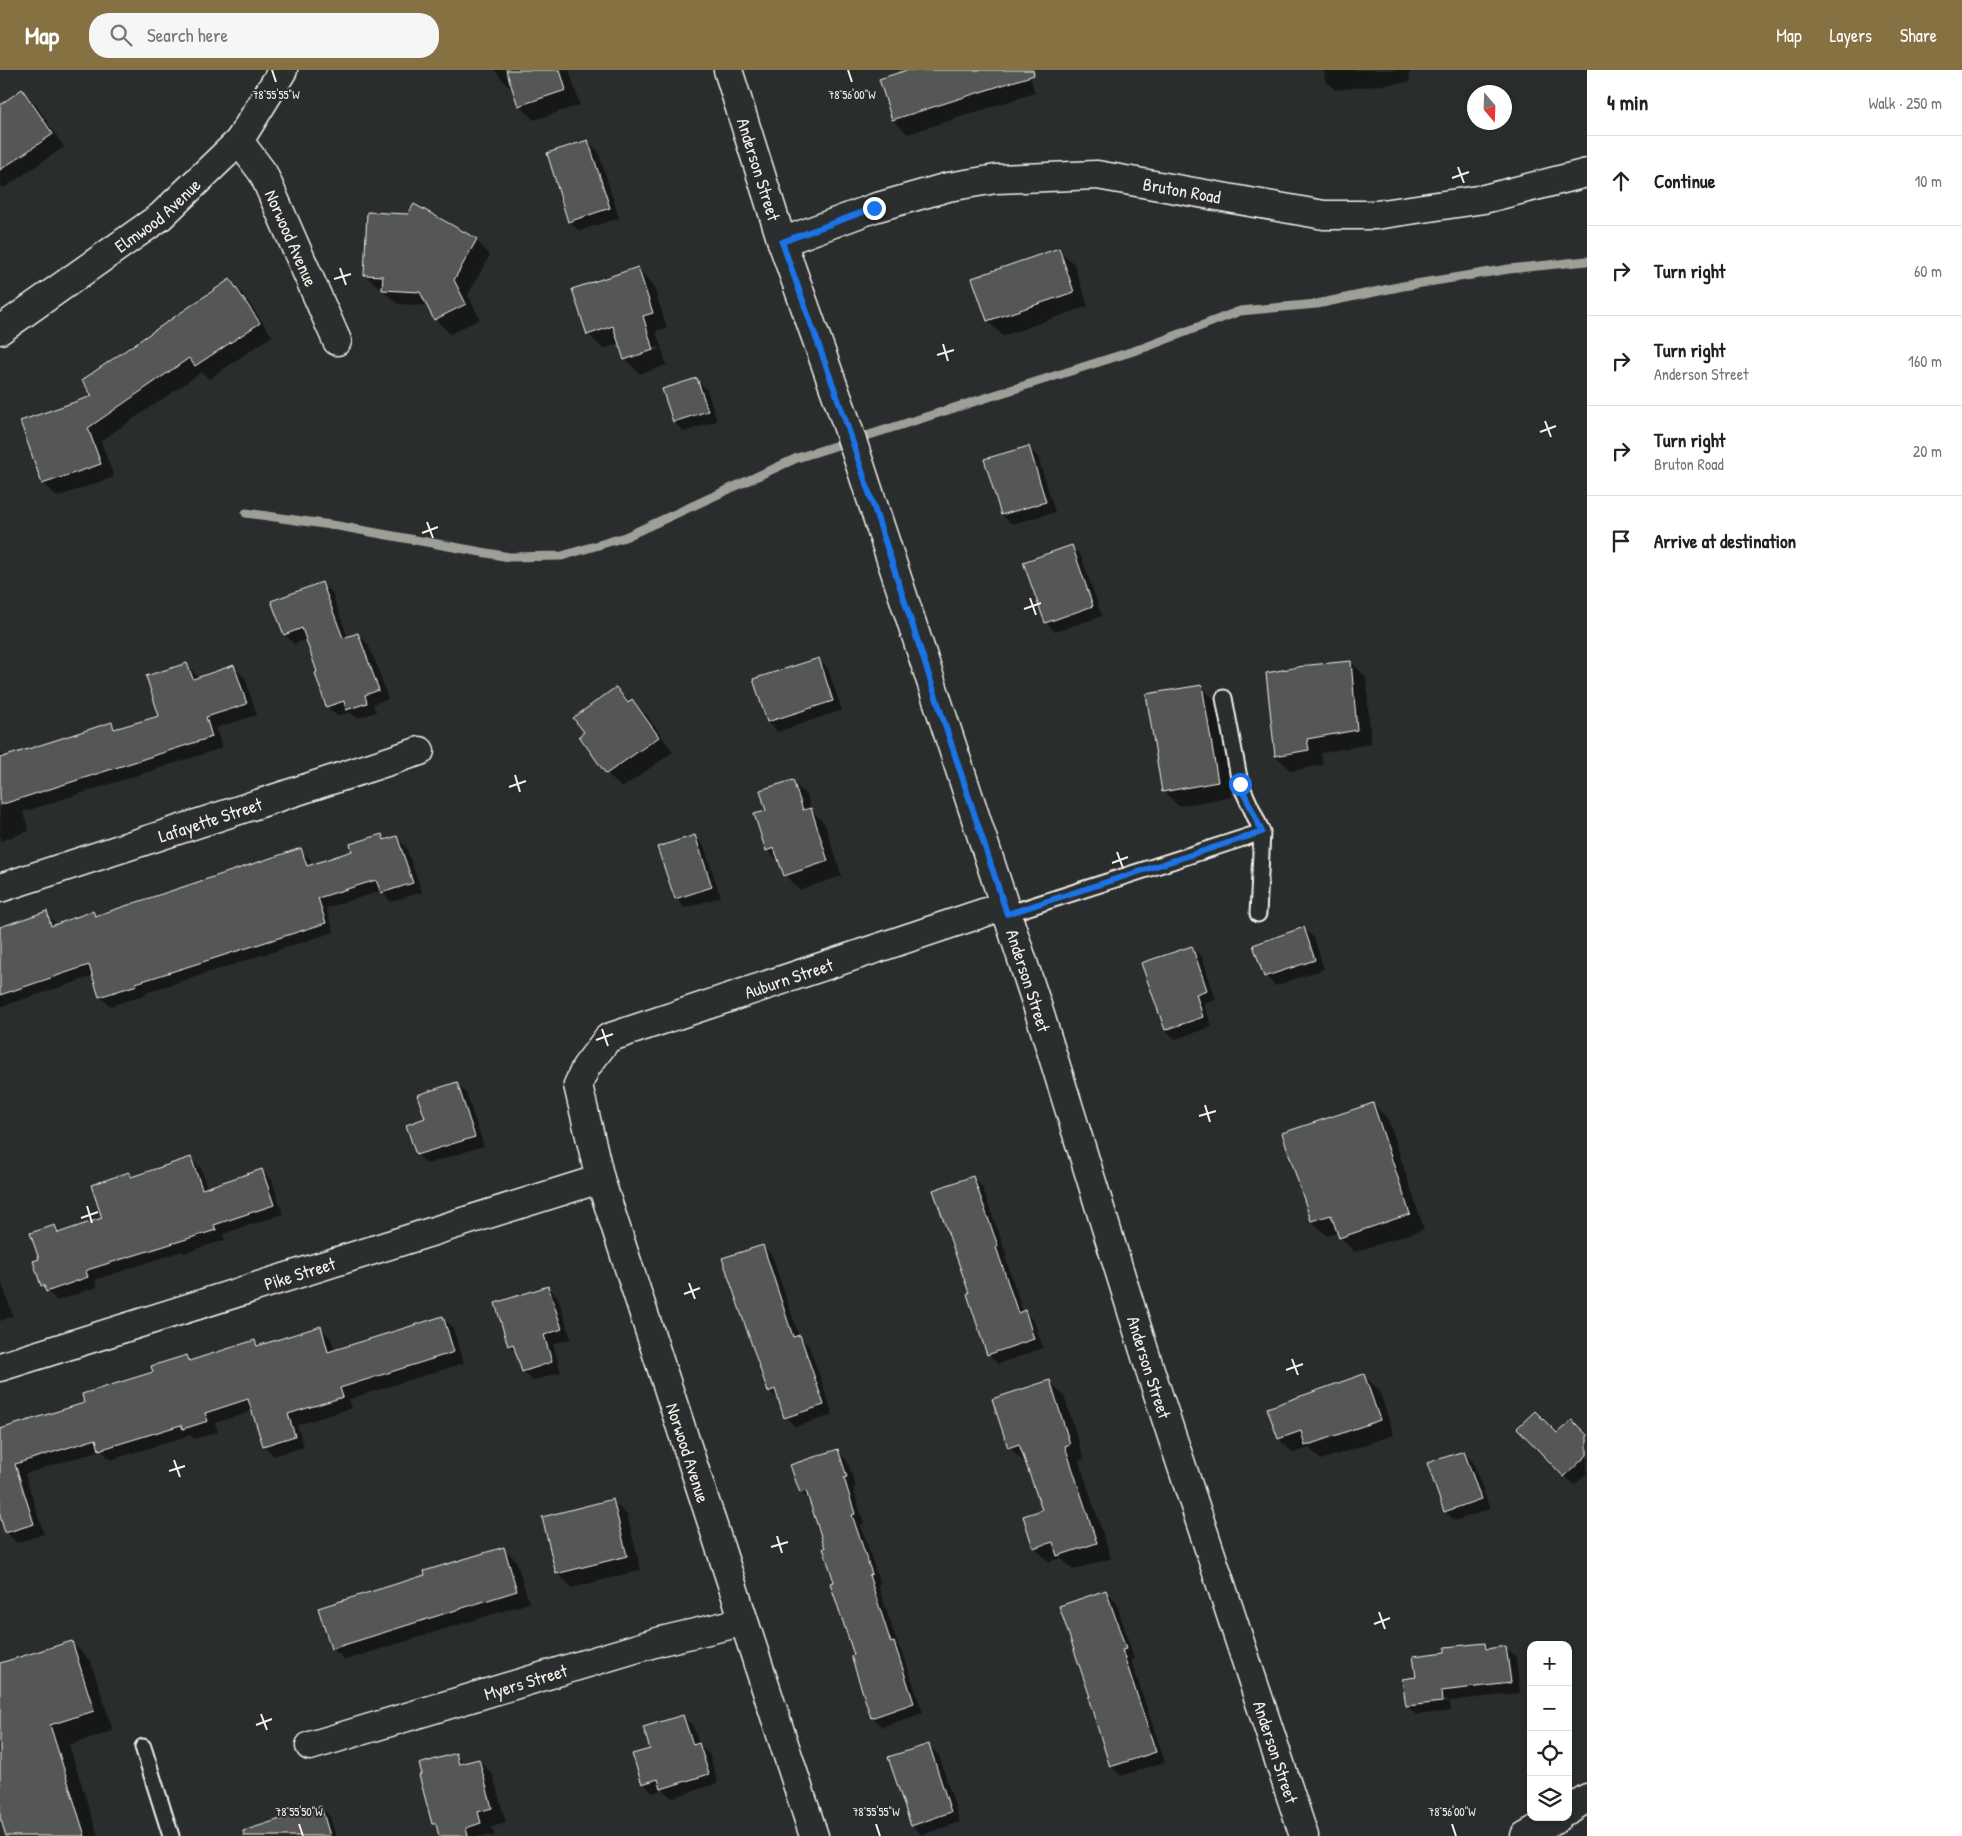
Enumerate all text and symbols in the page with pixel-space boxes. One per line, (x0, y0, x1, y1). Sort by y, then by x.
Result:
search box (89, 13, 439, 58)
text: Map (25, 19, 59, 51)
icon: search (107, 21, 135, 49)
text: Search here (147, 22, 228, 48)
text: Map (1776, 23, 1802, 48)
text: Layers (1830, 23, 1872, 48)
text: Share (1900, 23, 1937, 48)
north arrow (1467, 85, 1512, 130)
text: 78°55'55"W (252, 86, 300, 103)
text: 78°56'00"W (828, 86, 876, 103)
text: 4 min (1607, 88, 1648, 117)
text: Walk · 250 m (1868, 92, 1942, 114)
street label: Anderson Street (731, 115, 787, 225)
icon: ahead (1607, 167, 1635, 195)
text: Continue (1654, 168, 1715, 194)
text: 10 m (1914, 170, 1942, 192)
street label: Bruton Road (1141, 171, 1223, 209)
street label: Elmwood Avenue (109, 172, 206, 258)
street label: Norwood Avenue (259, 186, 324, 290)
route end (863, 197, 886, 220)
icon: right (1607, 257, 1635, 285)
text: Turn right (1654, 258, 1725, 284)
text: 60 m (1914, 260, 1942, 282)
text: Turn right (1654, 337, 1725, 363)
icon: right (1607, 347, 1635, 375)
text: 160 m (1908, 350, 1942, 372)
text: Anderson Street (1654, 363, 1749, 385)
text: Turn right (1654, 427, 1725, 453)
icon: right (1607, 437, 1635, 465)
text: 20 m (1913, 440, 1942, 462)
text: Bruton Road (1654, 453, 1724, 475)
icon: arrive (1607, 527, 1635, 555)
text: Arrive at destination (1654, 528, 1796, 554)
route start (1229, 773, 1252, 796)
street label: Lafayette Street (155, 791, 266, 848)
street label: Anderson Street (1001, 926, 1057, 1036)
street label: Auburn Street (741, 951, 837, 1004)
street label: Pike Street (261, 1250, 339, 1296)
street label: Anderson Street (1122, 1313, 1178, 1422)
street label: Norwood Avenue (660, 1400, 716, 1506)
map controls (1527, 1641, 1572, 1821)
button: + (1527, 1641, 1572, 1686)
street label: Myers Street (481, 1657, 571, 1706)
button: − (1527, 1686, 1572, 1731)
street label: Anderson Street (1248, 1697, 1305, 1807)
button: locate (1527, 1731, 1572, 1776)
button: layers (1527, 1776, 1572, 1821)
text: 78°55'50"W (275, 1803, 323, 1820)
text: 78°55'55"W (852, 1803, 900, 1820)
text: 78°56'00"W (1428, 1803, 1476, 1820)

